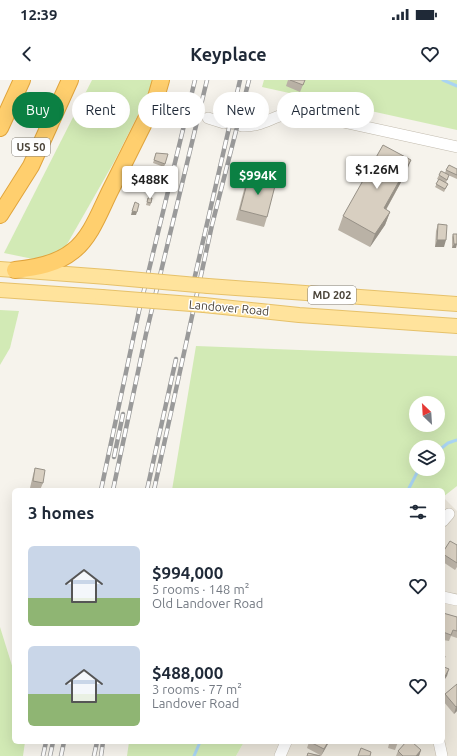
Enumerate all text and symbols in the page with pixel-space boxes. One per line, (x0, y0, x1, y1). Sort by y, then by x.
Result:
text: 12:39 (20, 6, 58, 23)
icon: back (16, 43, 38, 65)
icon: heart (419, 43, 441, 65)
text: Keyplace (190, 44, 267, 64)
chip: Buy (12, 92, 64, 128)
chip: Rent (72, 92, 130, 128)
chip: Filters (138, 92, 205, 128)
chip: New (213, 92, 269, 128)
chip: Apartment (277, 92, 374, 128)
road number: US 50 (12, 138, 50, 156)
pin: $1.26M (344, 156, 410, 190)
pin: $994K (230, 162, 286, 196)
text: $1.26M (355, 162, 399, 176)
pin: $488K (122, 166, 178, 200)
text: $994K (239, 168, 277, 182)
text: $488K (131, 172, 169, 186)
road number: MD 202 (308, 286, 356, 304)
street label: Landover Road (188, 298, 270, 317)
north arrow (409, 396, 445, 432)
map controls (409, 396, 445, 476)
button: layers (409, 440, 445, 476)
icon: filters (407, 501, 429, 523)
text: 3 homes (28, 503, 94, 522)
icon: home (60, 562, 108, 610)
text: $994,000 (152, 563, 223, 582)
icon: heart (407, 575, 429, 597)
text: 5 rooms · 148 m² (152, 582, 249, 596)
text: Old Landover Road (152, 596, 263, 610)
icon: home (60, 662, 108, 710)
text: $488,000 (152, 663, 223, 682)
icon: heart (407, 675, 429, 697)
text: 3 rooms · 77 m² (152, 682, 242, 696)
text: Landover Road (152, 696, 239, 710)

